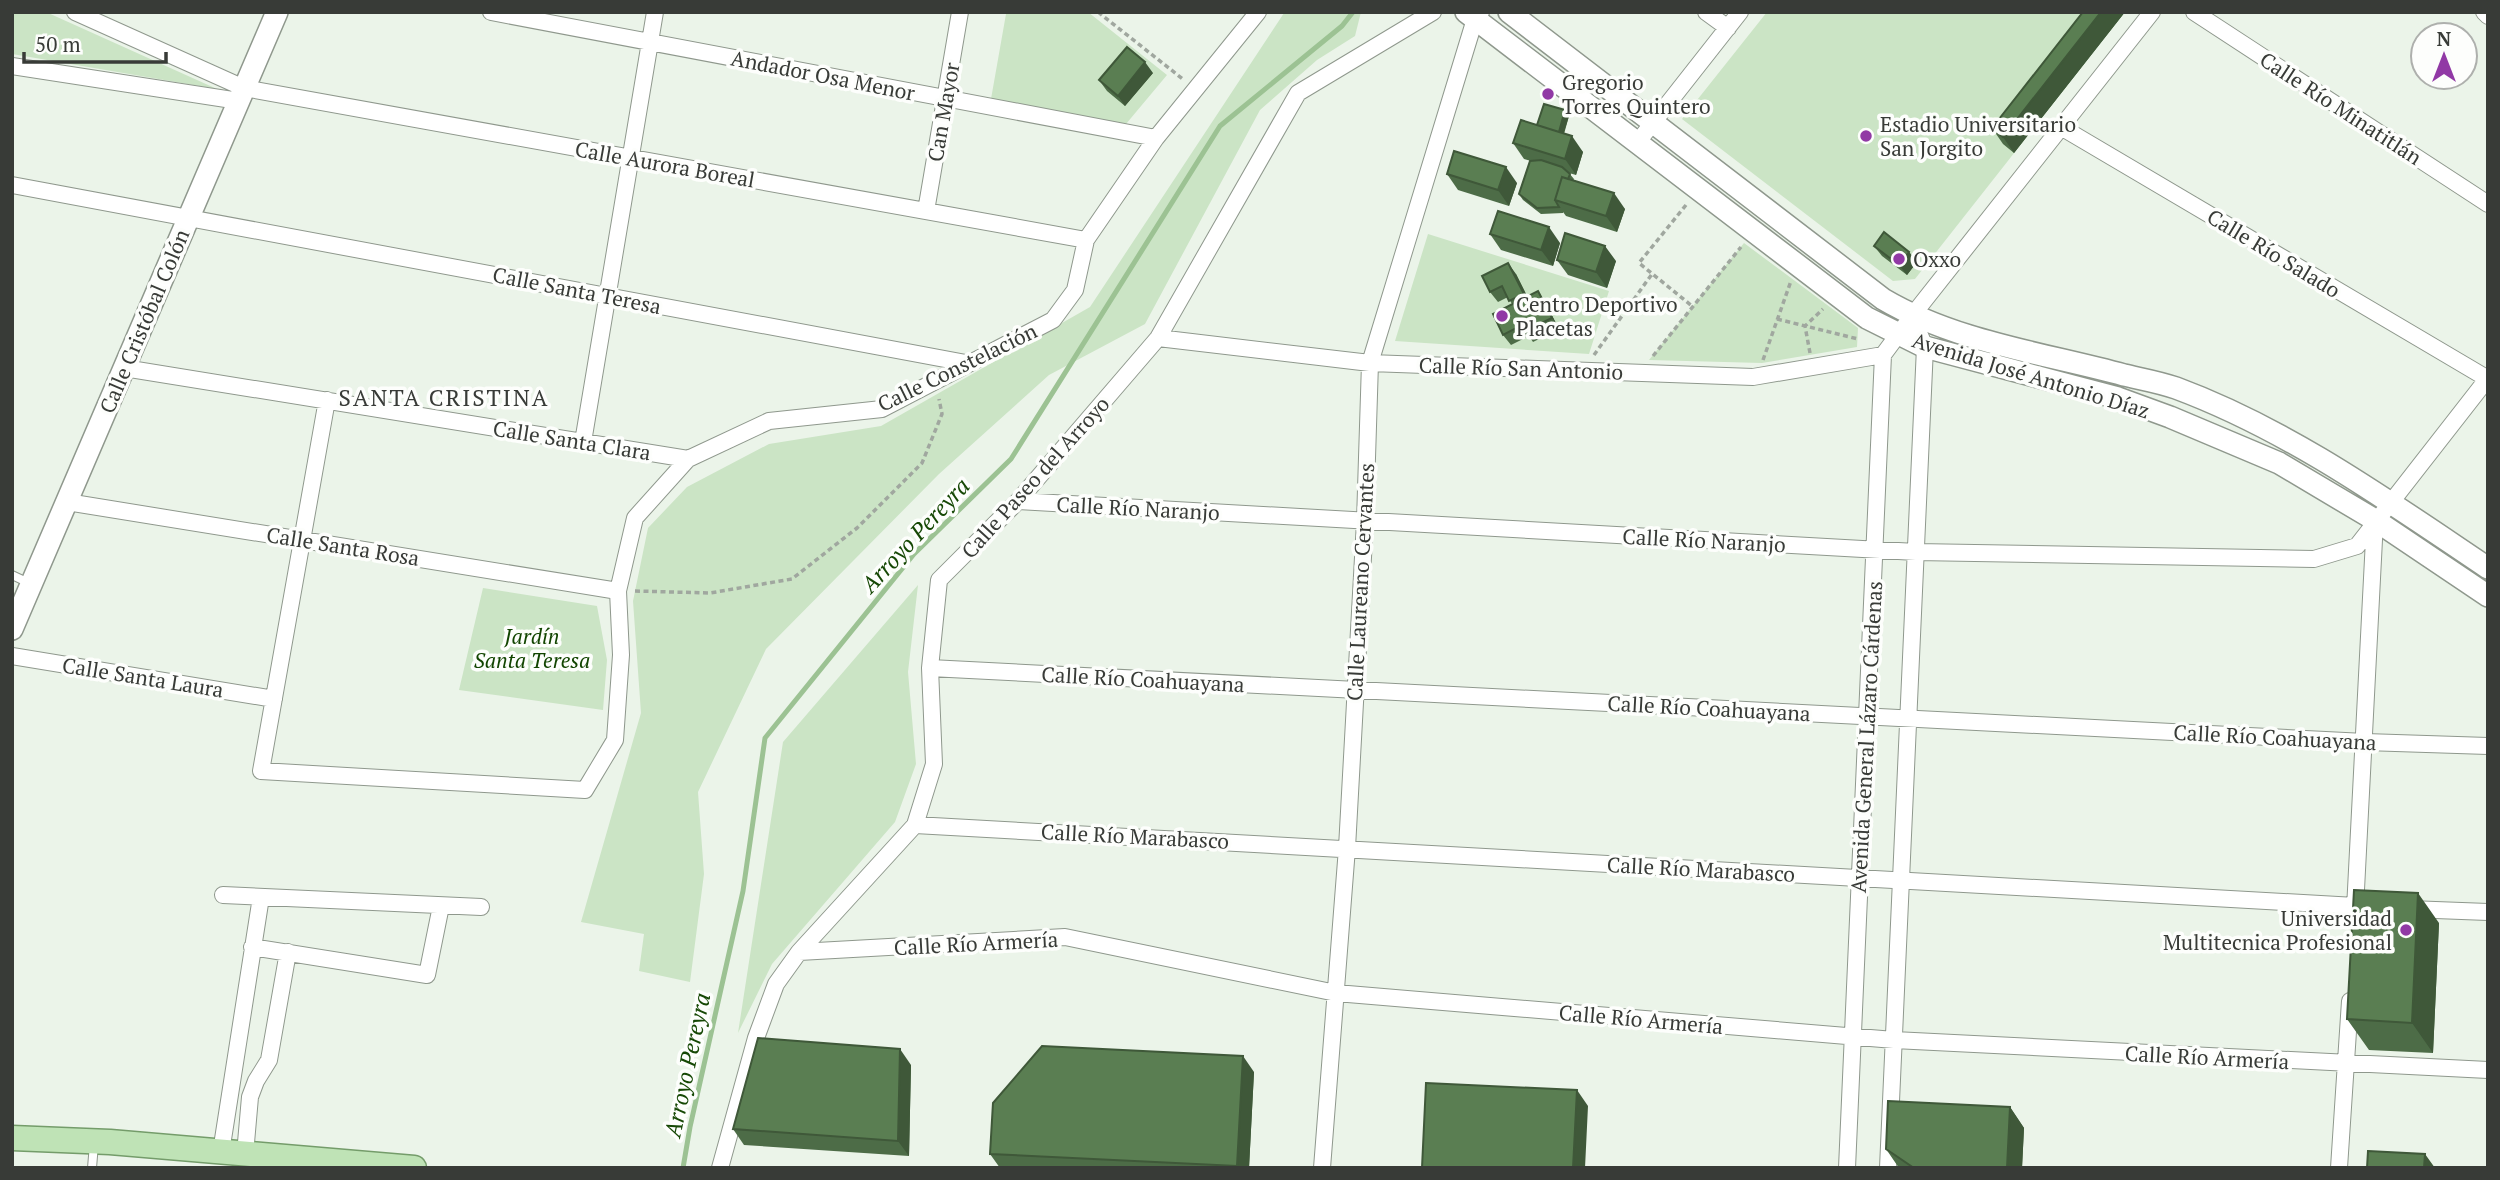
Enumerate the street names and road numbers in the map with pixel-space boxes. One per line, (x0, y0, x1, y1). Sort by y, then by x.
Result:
street label: Andador Osa Menor (729, 43, 917, 107)
street label: Calle Río Minatitlán (2255, 45, 2428, 171)
street label: Can Mayor (920, 60, 966, 164)
street label: Calle Aurora Boreal (573, 134, 757, 194)
street label: Calle Río Salado (2202, 202, 2346, 304)
street label: Calle Cristóbal Colón (93, 224, 196, 417)
street label: Calle Santa Teresa (490, 260, 664, 320)
street label: Calle Constelación (873, 316, 1042, 418)
street label: Avenida José Antonio Díaz (1909, 326, 2153, 424)
street label: Calle Río San Antonio (1418, 350, 1624, 386)
street label: Calle Paseo del Arroyo (955, 390, 1115, 564)
street label: Calle Santa Clara (491, 414, 653, 466)
street label: Calle Laureano Cervantes (1340, 462, 1380, 702)
street label: Calle Río Naranjo (1056, 490, 1220, 526)
street label: Calle Santa Rosa (264, 520, 422, 572)
street label: Calle Río Naranjo (1622, 522, 1786, 558)
street label: Avenida General Lázaro Cárdenas (1844, 580, 1888, 894)
street label: Calle Santa Laura (60, 650, 226, 704)
street label: Calle Río Coahuayana (1041, 660, 1246, 698)
street label: Calle Río Coahuayana (1607, 689, 1812, 727)
street label: Calle Río Coahuayana (2173, 718, 2378, 756)
street label: Calle Río Marabasco (1040, 817, 1230, 855)
street label: Calle Río Marabasco (1606, 850, 1796, 888)
street label: Calle Río Armería (893, 925, 1059, 961)
street label: Calle Río Armería (1558, 998, 1725, 1040)
street label: Calle Río Armería (2124, 1039, 2290, 1075)

